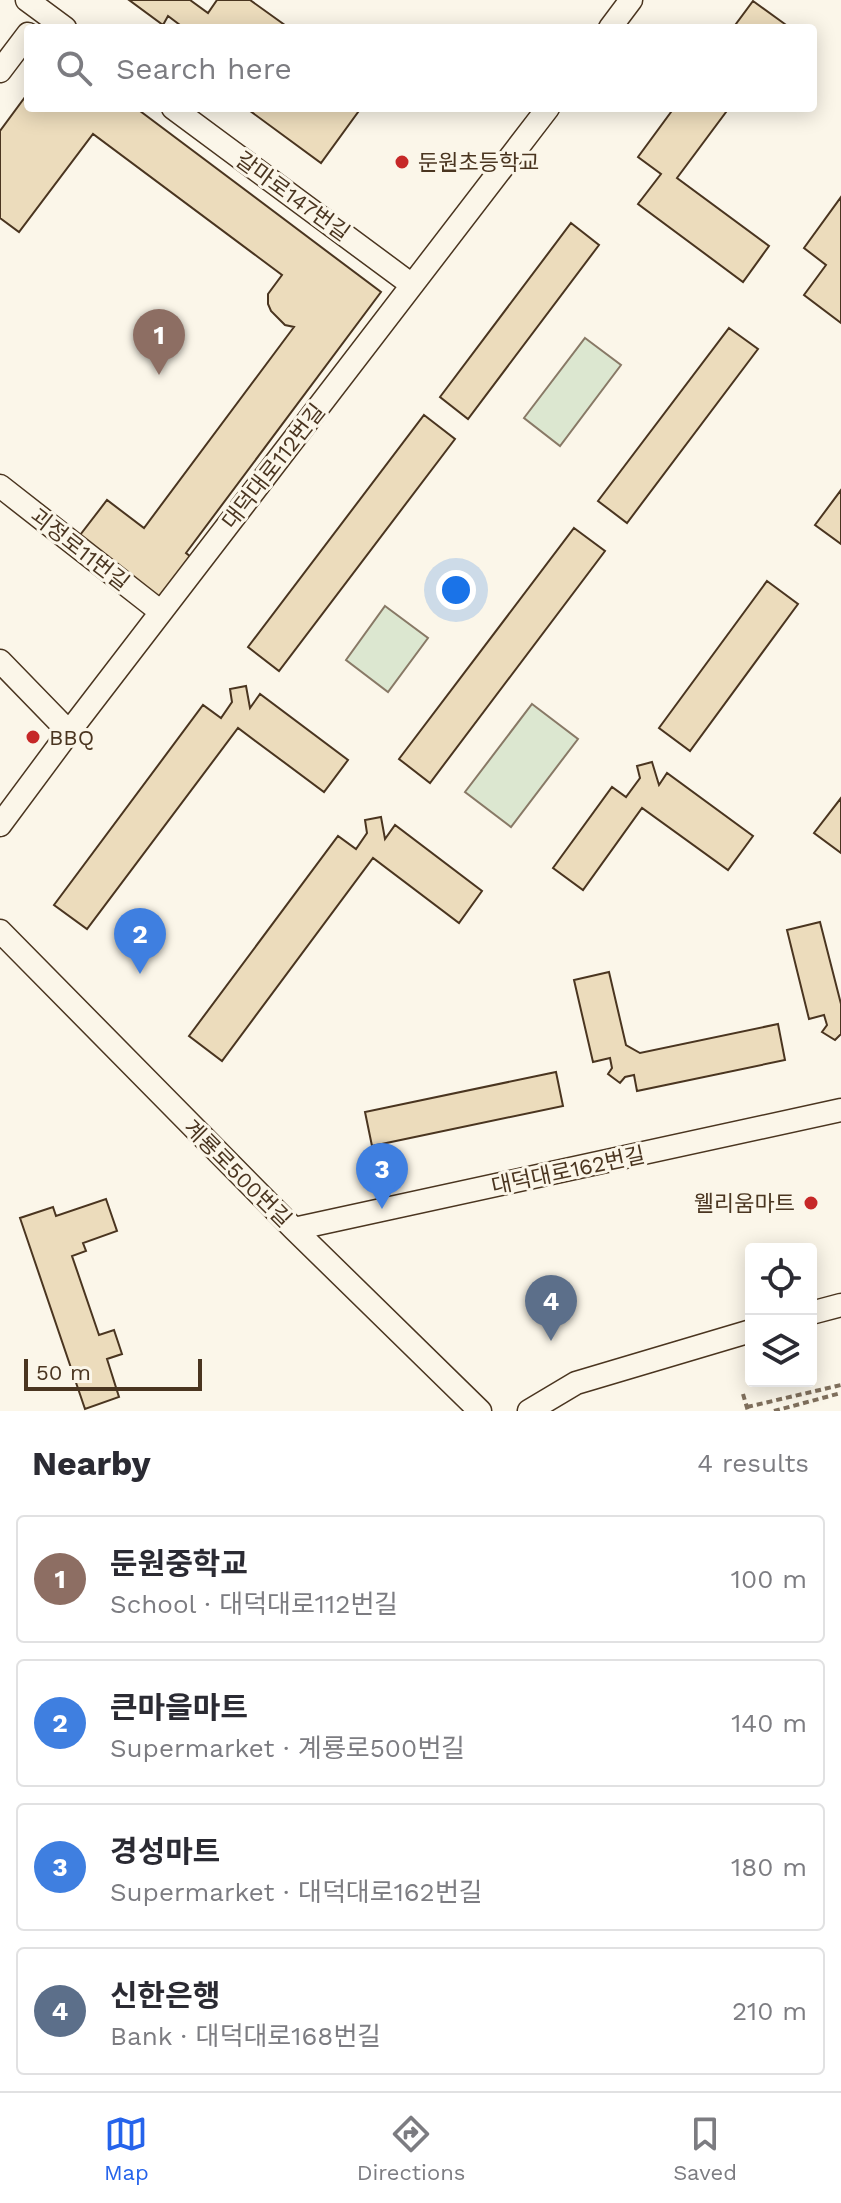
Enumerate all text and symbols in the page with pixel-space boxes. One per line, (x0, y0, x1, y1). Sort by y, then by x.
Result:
search box (24, 24, 817, 112)
icon: search (52, 46, 96, 90)
text: Search here (116, 51, 292, 86)
street label: 갈마로147번길 (231, 147, 354, 246)
place label: 둔원초등학교 (418, 150, 539, 175)
marker: 둔원초등학교 (393, 153, 411, 171)
pin: 1 (133, 309, 185, 375)
street label: 대덕대로112번길 (217, 399, 330, 534)
street label: 괴정로11번길 (25, 503, 134, 596)
your location (436, 570, 476, 610)
place label: BBQ (49, 725, 94, 750)
marker: BBQ (24, 728, 42, 746)
pin: 2 (114, 908, 166, 974)
street label: 계룡로500번길 (179, 1115, 296, 1232)
street label: 대덕대로162번길 (489, 1142, 647, 1199)
pin: 3 (356, 1143, 408, 1209)
place label: 웰리움마트 (694, 1191, 795, 1216)
marker: 웰리움마트 (802, 1194, 820, 1212)
map controls (745, 1243, 817, 1387)
button: locate (745, 1243, 817, 1315)
pin: 4 (525, 1275, 577, 1341)
button: layers (745, 1315, 817, 1387)
scale bar (24, 1355, 202, 1391)
text: 50 m (36, 1360, 91, 1385)
text: Nearby (32, 1443, 151, 1483)
text: 4 results (697, 1448, 809, 1478)
text: 둔원중학교 (110, 1546, 248, 1581)
text: 1 (54, 1564, 66, 1594)
text: 100 m (731, 1564, 807, 1594)
text: School · 대덕대로112번길 (110, 1589, 398, 1619)
text: 큰마을마트 (110, 1690, 248, 1725)
text: 2 (52, 1708, 68, 1738)
text: 140 m (731, 1708, 807, 1738)
text: Supermarket · 계룡로500번길 (110, 1733, 465, 1763)
text: 경성마트 (110, 1834, 220, 1869)
text: 3 (52, 1852, 68, 1882)
text: 180 m (731, 1852, 807, 1882)
text: Supermarket · 대덕대로162번길 (110, 1877, 483, 1907)
text: 신한은행 (110, 1978, 220, 2013)
text: 4 (52, 1996, 68, 2026)
text: 210 m (732, 1996, 807, 2026)
text: Bank · 대덕대로168번길 (110, 2021, 381, 2051)
tab: Map (104, 2112, 149, 2185)
tab: Directions (357, 2112, 465, 2185)
tab: Saved (673, 2112, 737, 2185)

